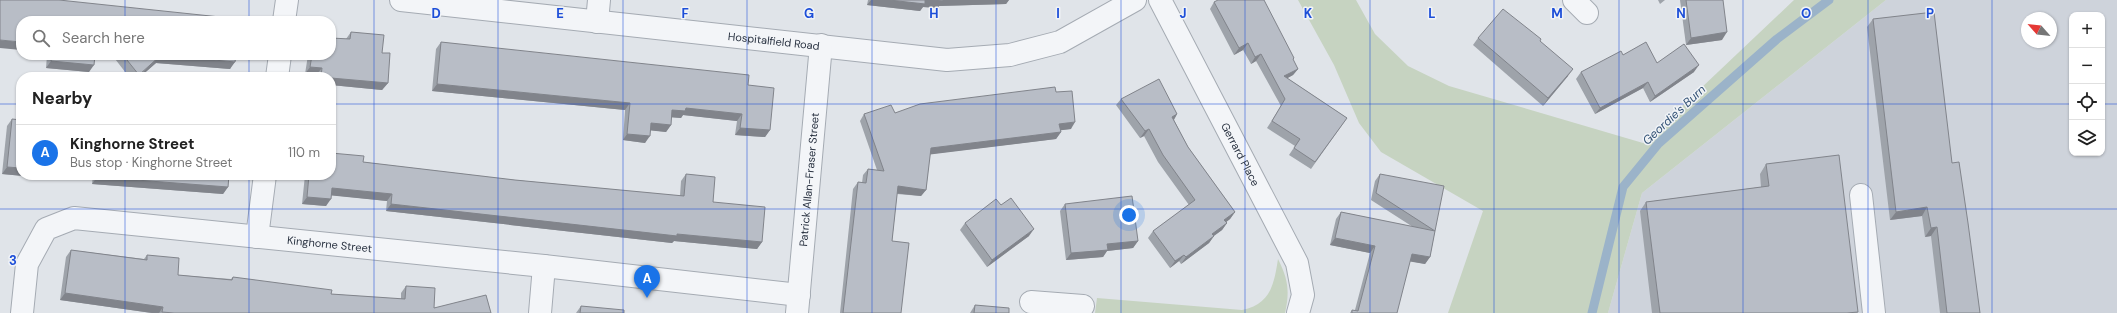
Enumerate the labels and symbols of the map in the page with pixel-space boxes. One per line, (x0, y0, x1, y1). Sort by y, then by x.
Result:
text: D (431, 5, 441, 22)
text: E (556, 5, 564, 22)
text: F (681, 5, 689, 22)
text: G (804, 5, 814, 22)
text: H (929, 5, 939, 22)
text: I (1056, 5, 1060, 22)
text: J (1179, 5, 1187, 22)
text: K (1304, 5, 1313, 22)
text: L (1428, 5, 1436, 22)
text: M (1551, 5, 1563, 22)
text: N (1676, 5, 1686, 22)
text: O (1801, 5, 1811, 22)
text: P (1926, 5, 1934, 22)
north arrow (2021, 12, 2057, 48)
street label: Hospitalfield Road (727, 29, 820, 53)
water label: Geordie's Burn (1639, 82, 1709, 148)
street label: Patrick Allan-Fraser Street (796, 112, 822, 247)
street label: Gerrard Place (1218, 120, 1263, 189)
your location (1119, 205, 1139, 225)
street label: Kinghorne Street (286, 233, 373, 255)
text: 3 (9, 252, 17, 269)
pin: A (634, 265, 660, 298)

